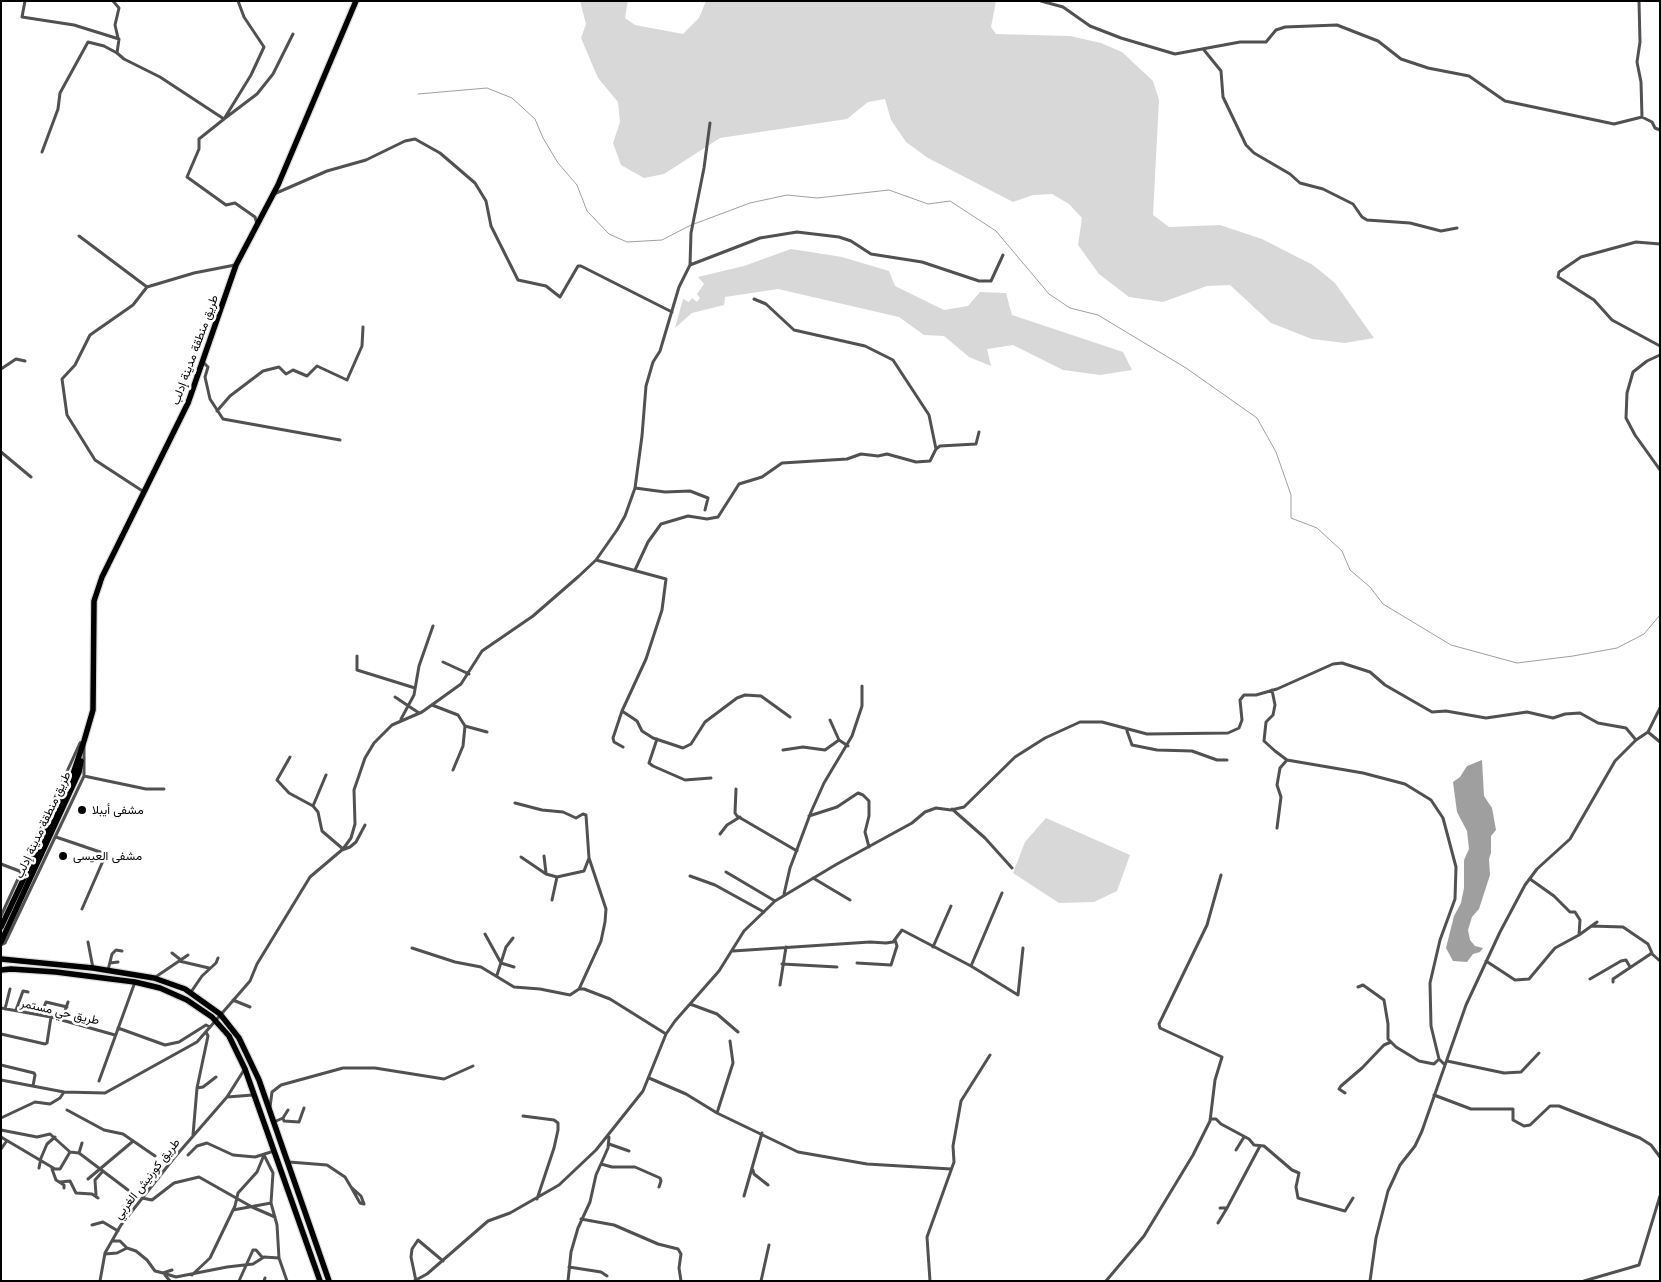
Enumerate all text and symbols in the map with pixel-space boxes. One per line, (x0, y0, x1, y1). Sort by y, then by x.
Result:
street label: طريق منطقة مدينة إدلب (168, 293, 222, 407)
street label: طريق منطقة مدينة إدلب (12, 769, 74, 881)
place label: مشفى أيبلا (92, 803, 144, 817)
marker: مشفى أيبلا (76, 804, 88, 816)
place label: مشفى العيسى (73, 849, 142, 863)
marker: مشفى العيسى (57, 850, 69, 862)
street label: طريق حي مستمر (19, 996, 101, 1028)
street label: طريق كورنيش الغربي (111, 1136, 183, 1222)

